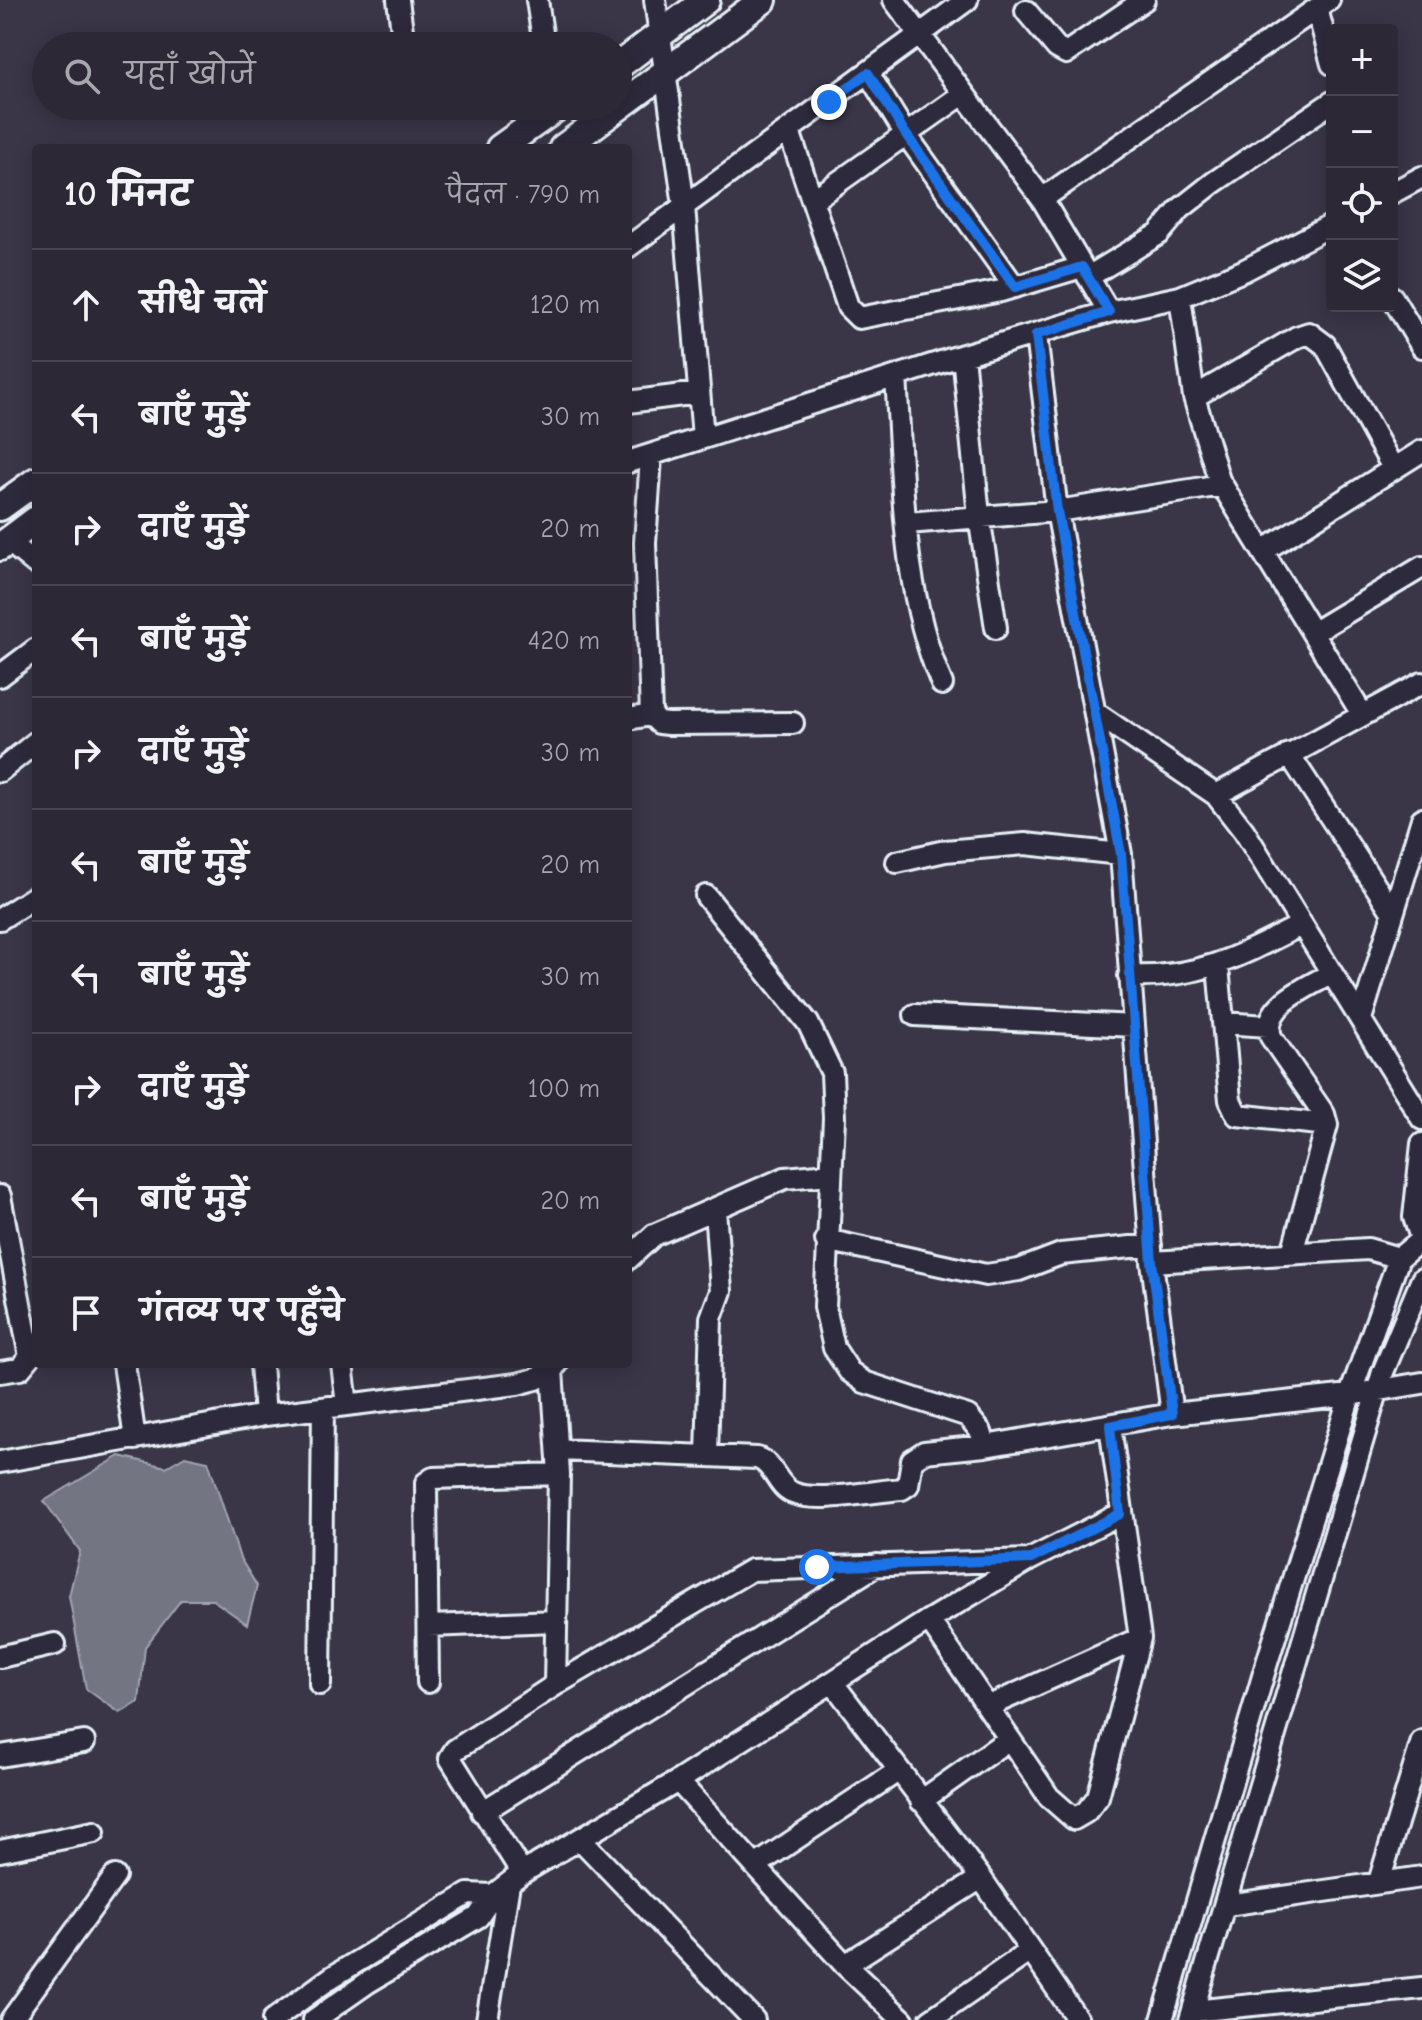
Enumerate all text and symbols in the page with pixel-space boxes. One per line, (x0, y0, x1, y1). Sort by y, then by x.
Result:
map controls (1326, 24, 1398, 312)
button: + (1326, 24, 1398, 96)
search box (32, 32, 632, 120)
icon: search (60, 54, 104, 98)
text: यहाँ खोजें (124, 57, 255, 92)
route end (811, 84, 847, 120)
button: − (1326, 96, 1398, 168)
button: locate (1326, 168, 1398, 240)
text: 10 मिनट (64, 174, 191, 214)
text: पैदल · 790 m (446, 180, 600, 210)
button: layers (1326, 240, 1398, 312)
icon: ahead (64, 283, 108, 327)
text: सीधे चलें (140, 286, 266, 321)
text: 120 m (530, 290, 600, 320)
icon: left (64, 395, 108, 439)
text: बाएँ मुड़ें (140, 398, 248, 433)
text: 30 m (541, 402, 600, 432)
icon: right (64, 507, 108, 551)
text: दाएँ मुड़ें (140, 510, 247, 545)
text: 20 m (540, 514, 600, 544)
icon: left (64, 619, 108, 663)
text: बाएँ मुड़ें (140, 622, 248, 657)
text: 420 m (528, 626, 600, 656)
icon: right (64, 731, 108, 775)
text: दाएँ मुड़ें (140, 734, 247, 769)
text: 30 m (541, 738, 600, 768)
icon: left (64, 843, 108, 887)
text: बाएँ मुड़ें (140, 846, 248, 881)
text: 20 m (540, 850, 600, 880)
icon: left (64, 955, 108, 999)
text: बाएँ मुड़ें (140, 958, 248, 993)
text: 30 m (541, 962, 600, 992)
icon: right (64, 1067, 108, 1111)
text: दाएँ मुड़ें (140, 1070, 247, 1105)
text: 100 m (528, 1074, 600, 1104)
icon: left (64, 1179, 108, 1223)
text: बाएँ मुड़ें (140, 1182, 248, 1217)
text: 20 m (540, 1186, 600, 1216)
icon: arrive (64, 1291, 108, 1335)
text: गंतव्य पर पहुँचे (140, 1294, 344, 1329)
route start (799, 1549, 835, 1585)

